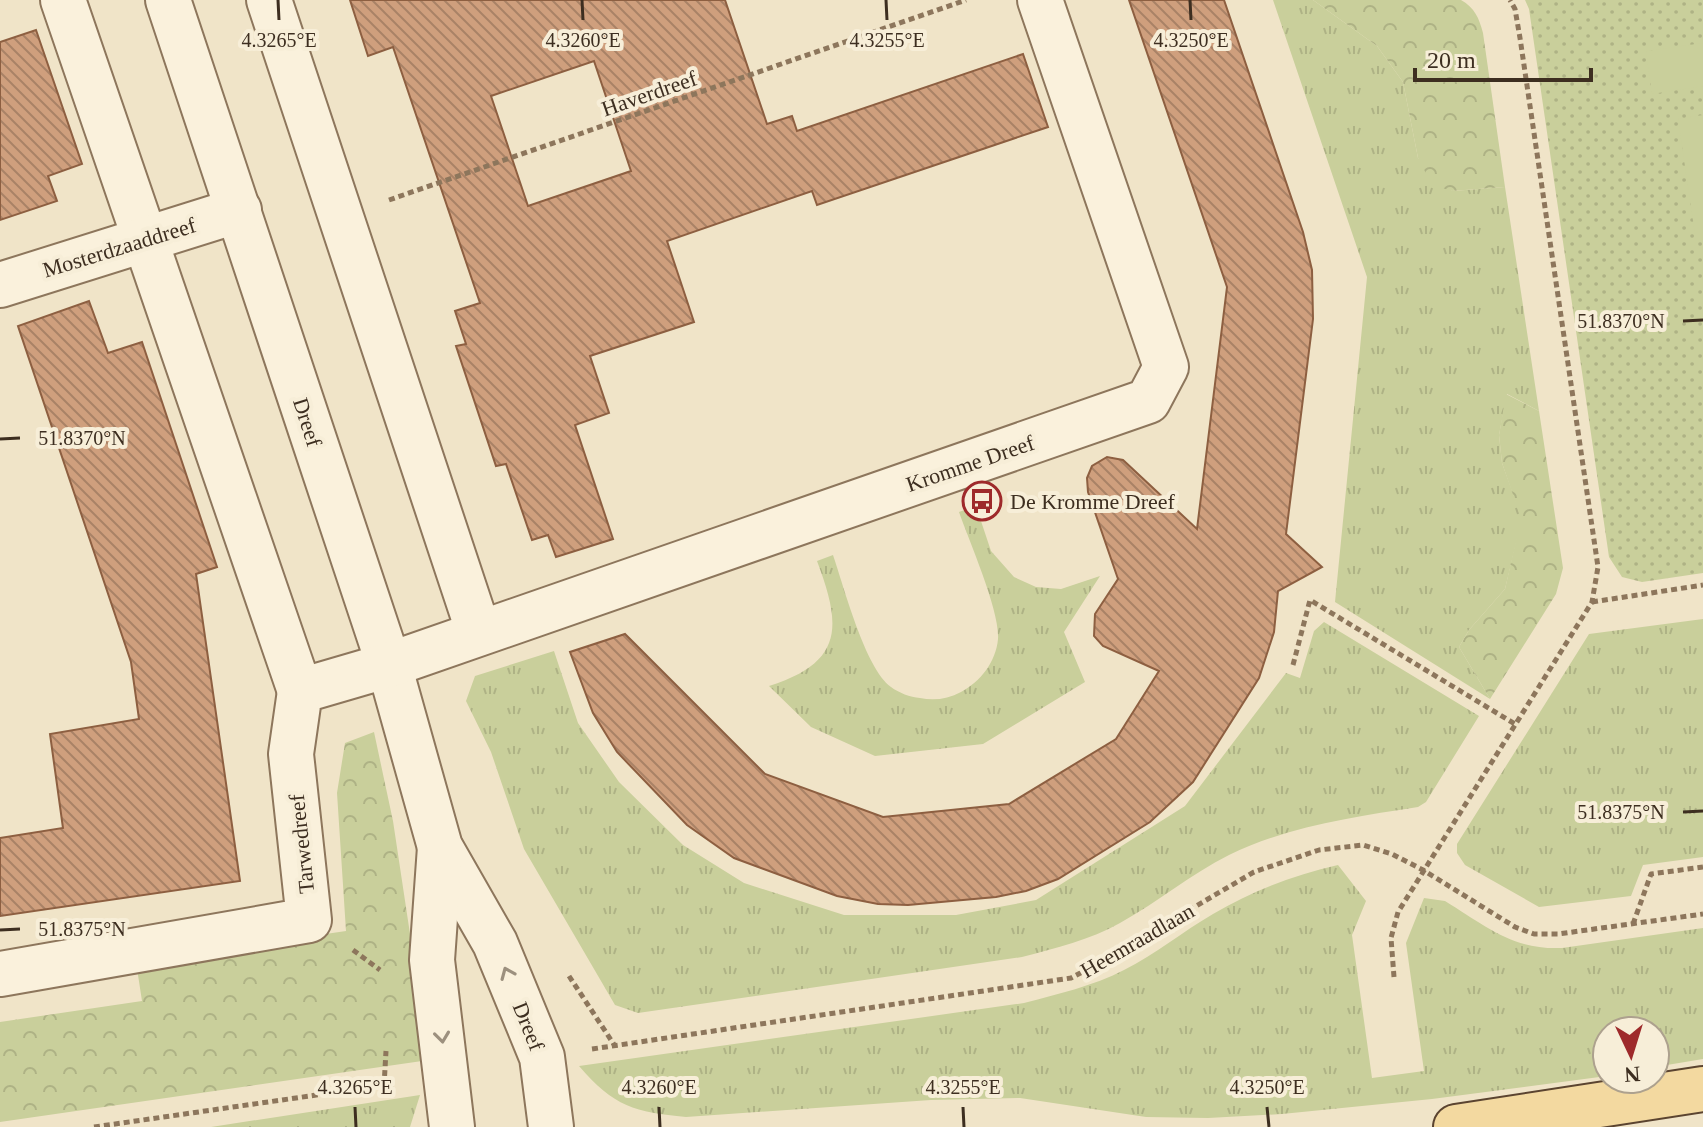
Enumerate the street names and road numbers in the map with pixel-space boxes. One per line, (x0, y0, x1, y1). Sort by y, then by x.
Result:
street label: Haverdreef (598, 65, 701, 121)
street label: Mosterdzaaddreef (40, 212, 199, 283)
street label: Dreef (288, 394, 327, 450)
street label: Kromme Dreef (903, 430, 1038, 497)
street label: Tarwedreef (284, 792, 319, 895)
street label: Heemraadlaan (1076, 898, 1199, 983)
street label: Dreef (508, 998, 550, 1055)

